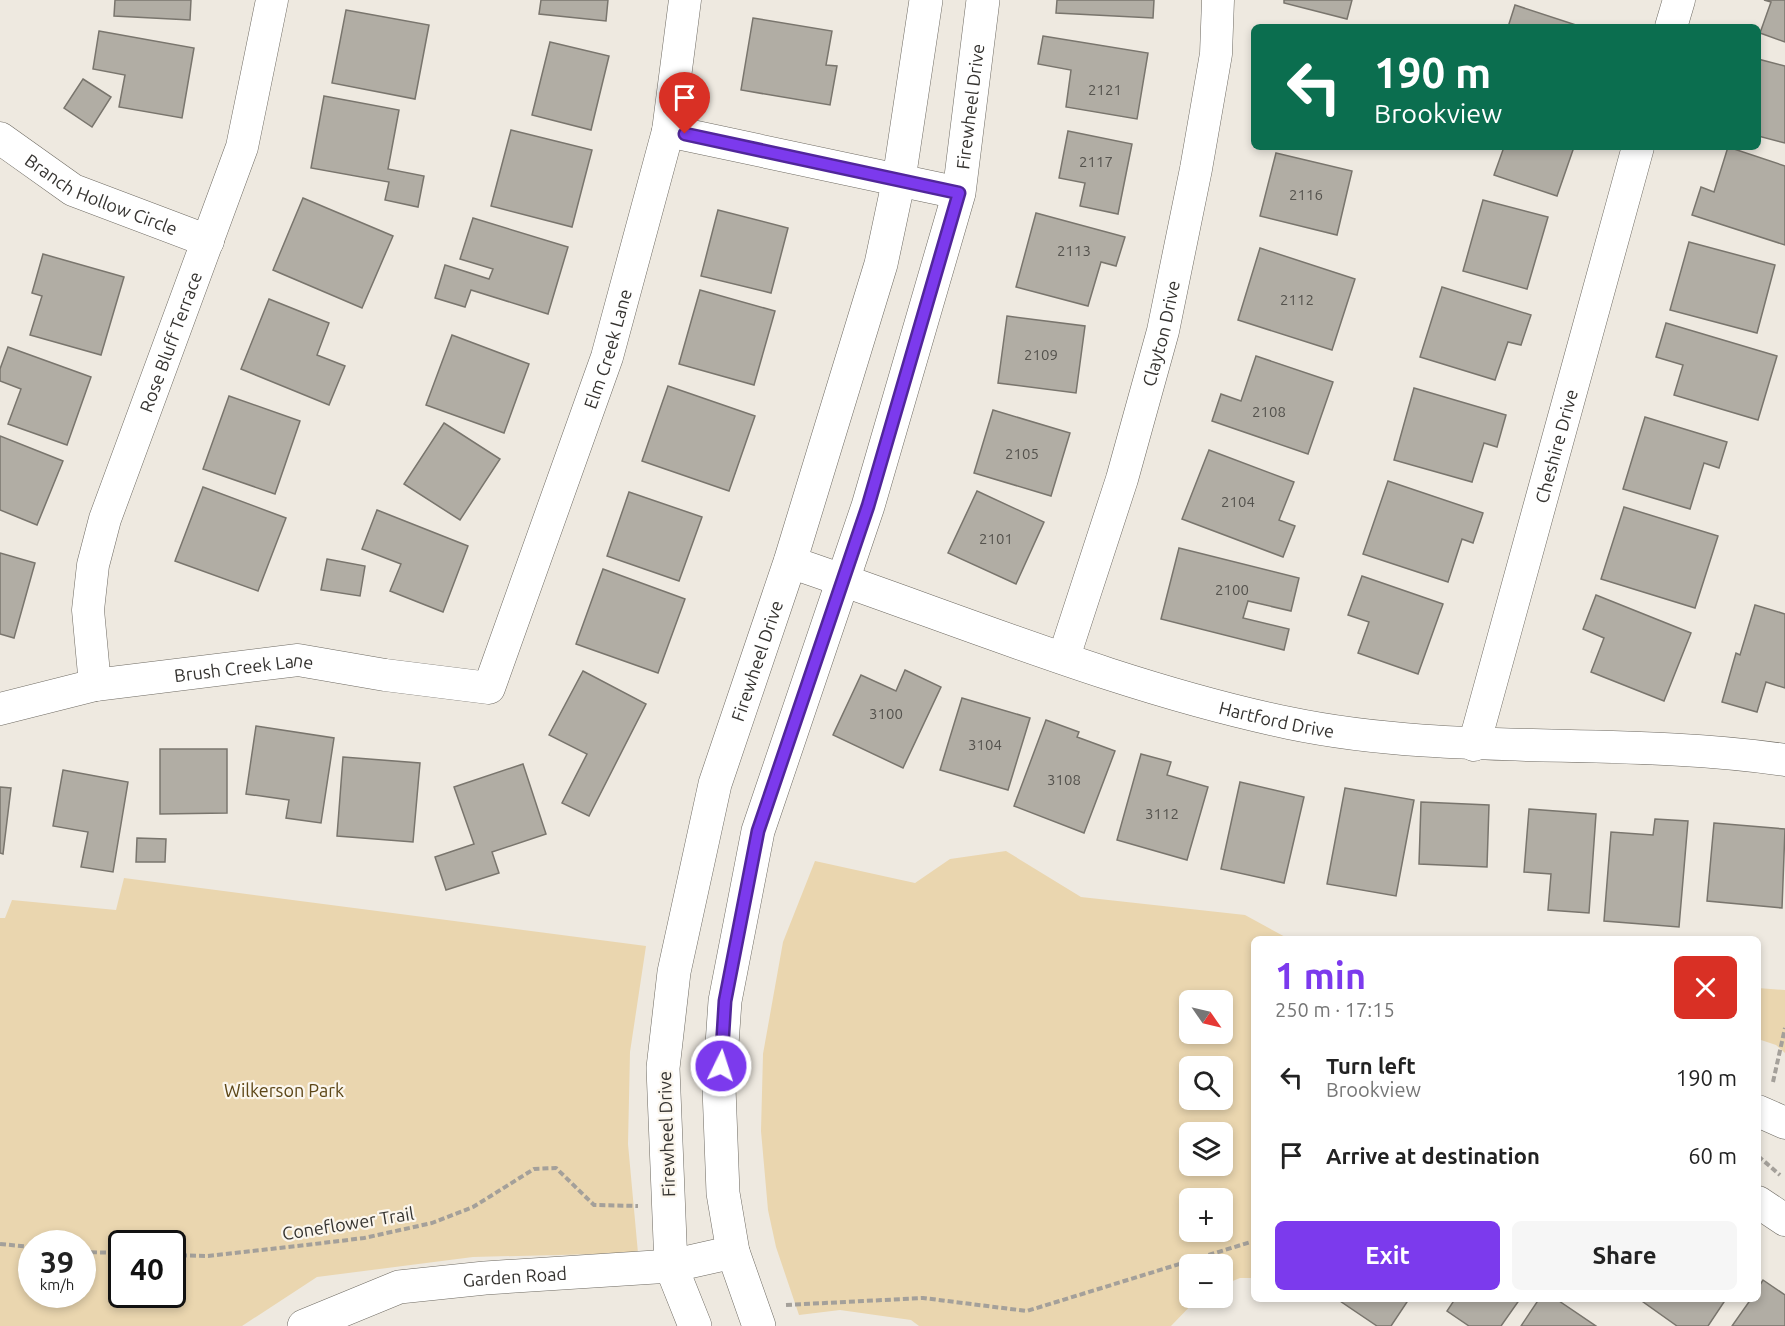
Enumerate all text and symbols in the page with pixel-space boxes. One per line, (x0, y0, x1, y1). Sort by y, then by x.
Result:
street label: Firewheel Drive (952, 43, 987, 170)
icon: left (1275, 48, 1353, 126)
text: 190 m (1374, 49, 1491, 96)
pin (659, 72, 710, 134)
icon: arrive (668, 81, 701, 114)
house number: 2121 (1088, 81, 1122, 98)
text: Brookview (1374, 98, 1502, 128)
street label: Branch Hollow Circle (21, 149, 180, 239)
house number: 2117 (1079, 153, 1113, 170)
house number: 2116 (1289, 186, 1323, 203)
house number: 2113 (1057, 242, 1091, 259)
street label: Rose Bluff Terrace (135, 269, 205, 415)
street label: Clayton Drive (1138, 279, 1183, 389)
street label: Elm Creek Lane (579, 287, 635, 411)
house number: 2112 (1280, 291, 1314, 308)
house number: 2109 (1024, 346, 1058, 363)
street label: Cheshire Drive (1531, 387, 1581, 505)
house number: 2108 (1252, 403, 1286, 420)
house number: 2105 (1005, 445, 1039, 462)
house number: 2104 (1221, 493, 1255, 510)
house number: 2101 (979, 530, 1013, 547)
house number: 2100 (1215, 581, 1249, 598)
street label: Firewheel Drive (727, 598, 786, 724)
street label: Brush Creek Lane (173, 649, 315, 685)
street label: Hartford Drive (1217, 697, 1336, 741)
house number: 3100 (869, 705, 903, 722)
house number: 3104 (968, 736, 1002, 753)
house number: 3108 (1047, 771, 1081, 788)
house number: 3112 (1145, 805, 1179, 822)
text: 1 min (1275, 955, 1366, 996)
button: close (1674, 956, 1737, 1019)
north arrow (1179, 990, 1233, 1044)
map controls (1179, 990, 1233, 1308)
text: 250 m · 17:15 (1275, 998, 1395, 1021)
position arrow (689, 1034, 753, 1098)
text: Turn left (1326, 1053, 1416, 1078)
button: search (1179, 1056, 1233, 1110)
icon: left (1275, 1061, 1308, 1094)
text: 190 m (1676, 1065, 1737, 1090)
street label: Firewheel Drive (654, 1071, 678, 1197)
text: Brookview (1326, 1078, 1421, 1101)
park label: Wilkerson Park (224, 1080, 344, 1100)
button: layers (1179, 1122, 1233, 1176)
icon: arrive (1275, 1139, 1308, 1172)
text: Arrive at destination (1326, 1143, 1540, 1168)
text: 60 m (1688, 1143, 1737, 1168)
button: + (1179, 1188, 1233, 1242)
street label: Coneflower Trail (281, 1203, 416, 1243)
button: Exit (1275, 1221, 1500, 1290)
button: Share (1512, 1221, 1737, 1290)
speed limit sign: 40 (108, 1230, 186, 1308)
text: 39 (40, 1245, 74, 1279)
button: − (1179, 1254, 1233, 1308)
street label: Garden Road (462, 1263, 568, 1290)
text: km/h (40, 1276, 74, 1293)

